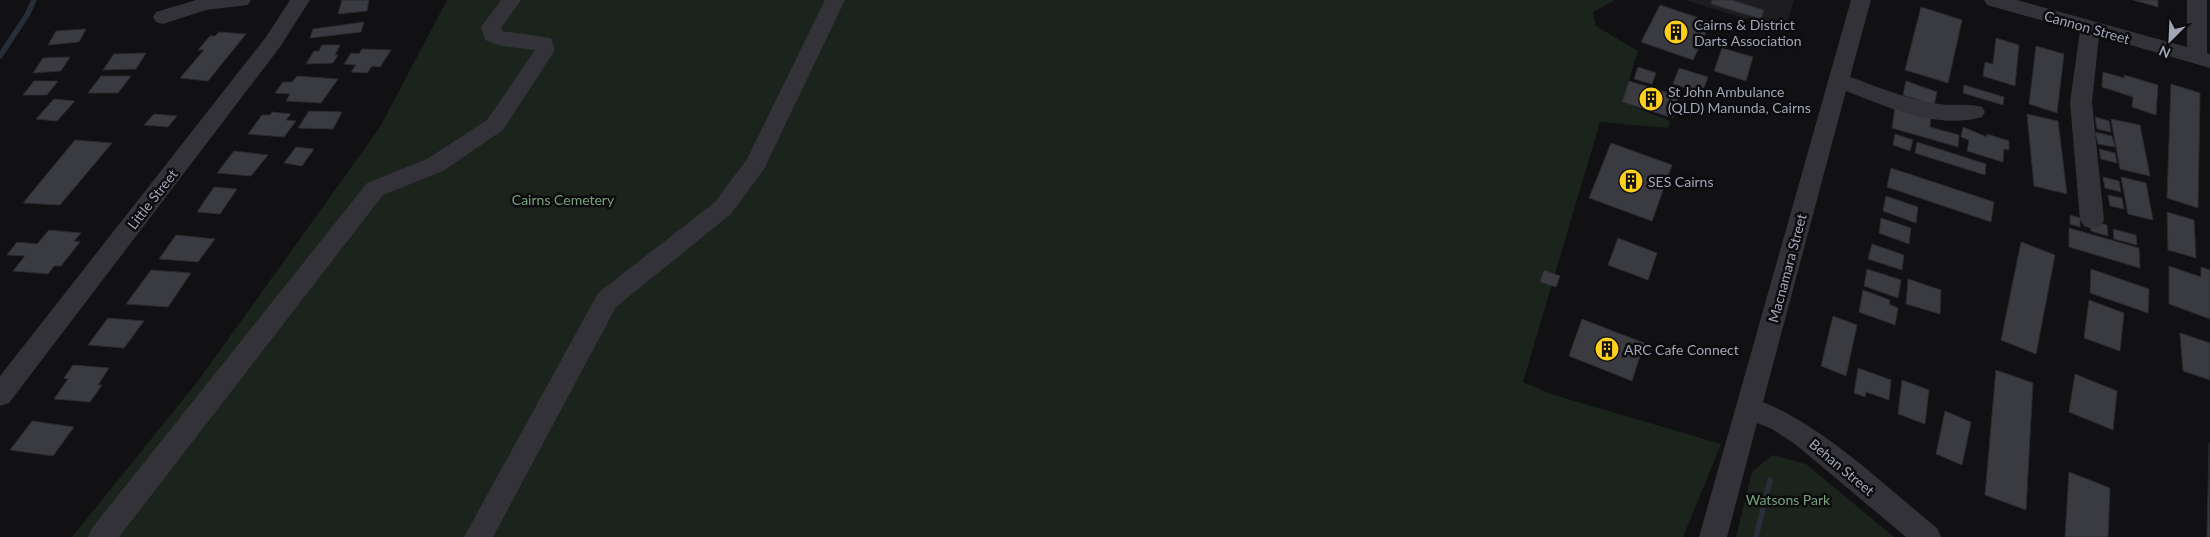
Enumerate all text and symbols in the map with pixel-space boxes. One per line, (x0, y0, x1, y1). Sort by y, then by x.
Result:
street label: Cannon Street (2042, 7, 2132, 47)
north arrow (2145, 15, 2195, 65)
place label: Cairns & District Darts Association (1694, 16, 1802, 49)
building icon: Cairns & District Darts Association (1663, 19, 1689, 45)
text: N (2156, 42, 2173, 62)
place label: St John Ambulance (QLD) Manunda, Cairns (1668, 83, 1811, 116)
building icon: St John Ambulance (QLD) Manunda, Cairns (1638, 86, 1664, 112)
street label: Little Street (123, 166, 181, 232)
building icon: SES Cairns (1618, 168, 1644, 194)
place label: SES Cairns (1648, 173, 1714, 190)
park label: Cairns Cemetery (512, 191, 615, 208)
street label: Macnamara Street (1764, 212, 1810, 324)
building icon: ARC Cafe Connect (1594, 336, 1620, 362)
place label: ARC Cafe Connect (1624, 341, 1739, 358)
street label: Behan Street (1806, 435, 1878, 499)
park label: Watsons Park (1746, 491, 1831, 508)

